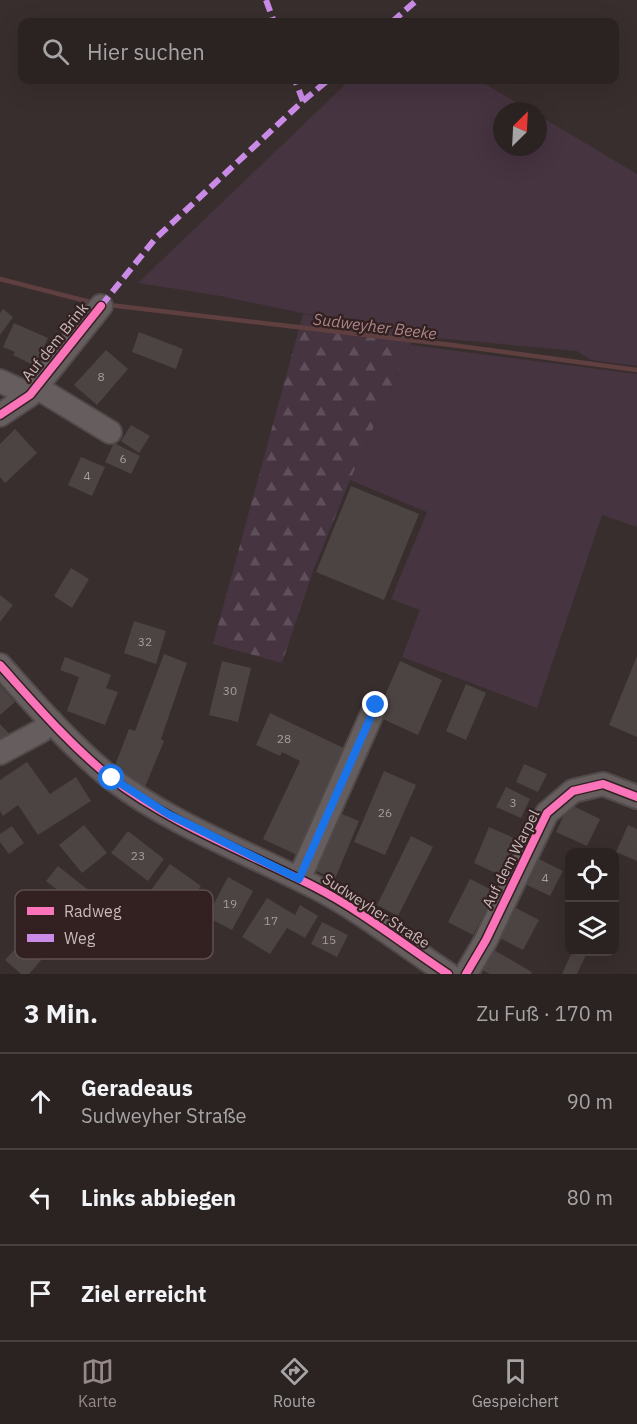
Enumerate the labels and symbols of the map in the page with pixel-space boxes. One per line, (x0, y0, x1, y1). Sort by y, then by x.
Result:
north arrow (493, 102, 547, 156)
street label: Auf dem Brink (17, 298, 92, 385)
water label: Sudweyher Beeke (312, 309, 438, 343)
house number: 8 (97, 369, 105, 384)
house number: 6 (119, 451, 127, 466)
house number: 4 (83, 468, 91, 483)
house number: 32 (138, 634, 152, 649)
house number: 30 (223, 683, 237, 698)
route end (362, 691, 388, 717)
house number: 28 (277, 731, 291, 746)
route start (98, 764, 124, 790)
house number: 3 (509, 795, 517, 810)
house number: 26 (378, 805, 392, 820)
street label: Auf dem Warpel (478, 806, 544, 911)
house number: 23 (131, 848, 145, 863)
street label: Sudweyher Straße (319, 869, 433, 952)
house number: 4 (541, 870, 549, 885)
legend (15, 890, 213, 959)
house number: 19 (223, 896, 237, 911)
text: Radweg (64, 901, 122, 921)
house number: 17 (264, 913, 278, 928)
text: Weg (64, 928, 96, 948)
house number: 15 (322, 932, 336, 947)

